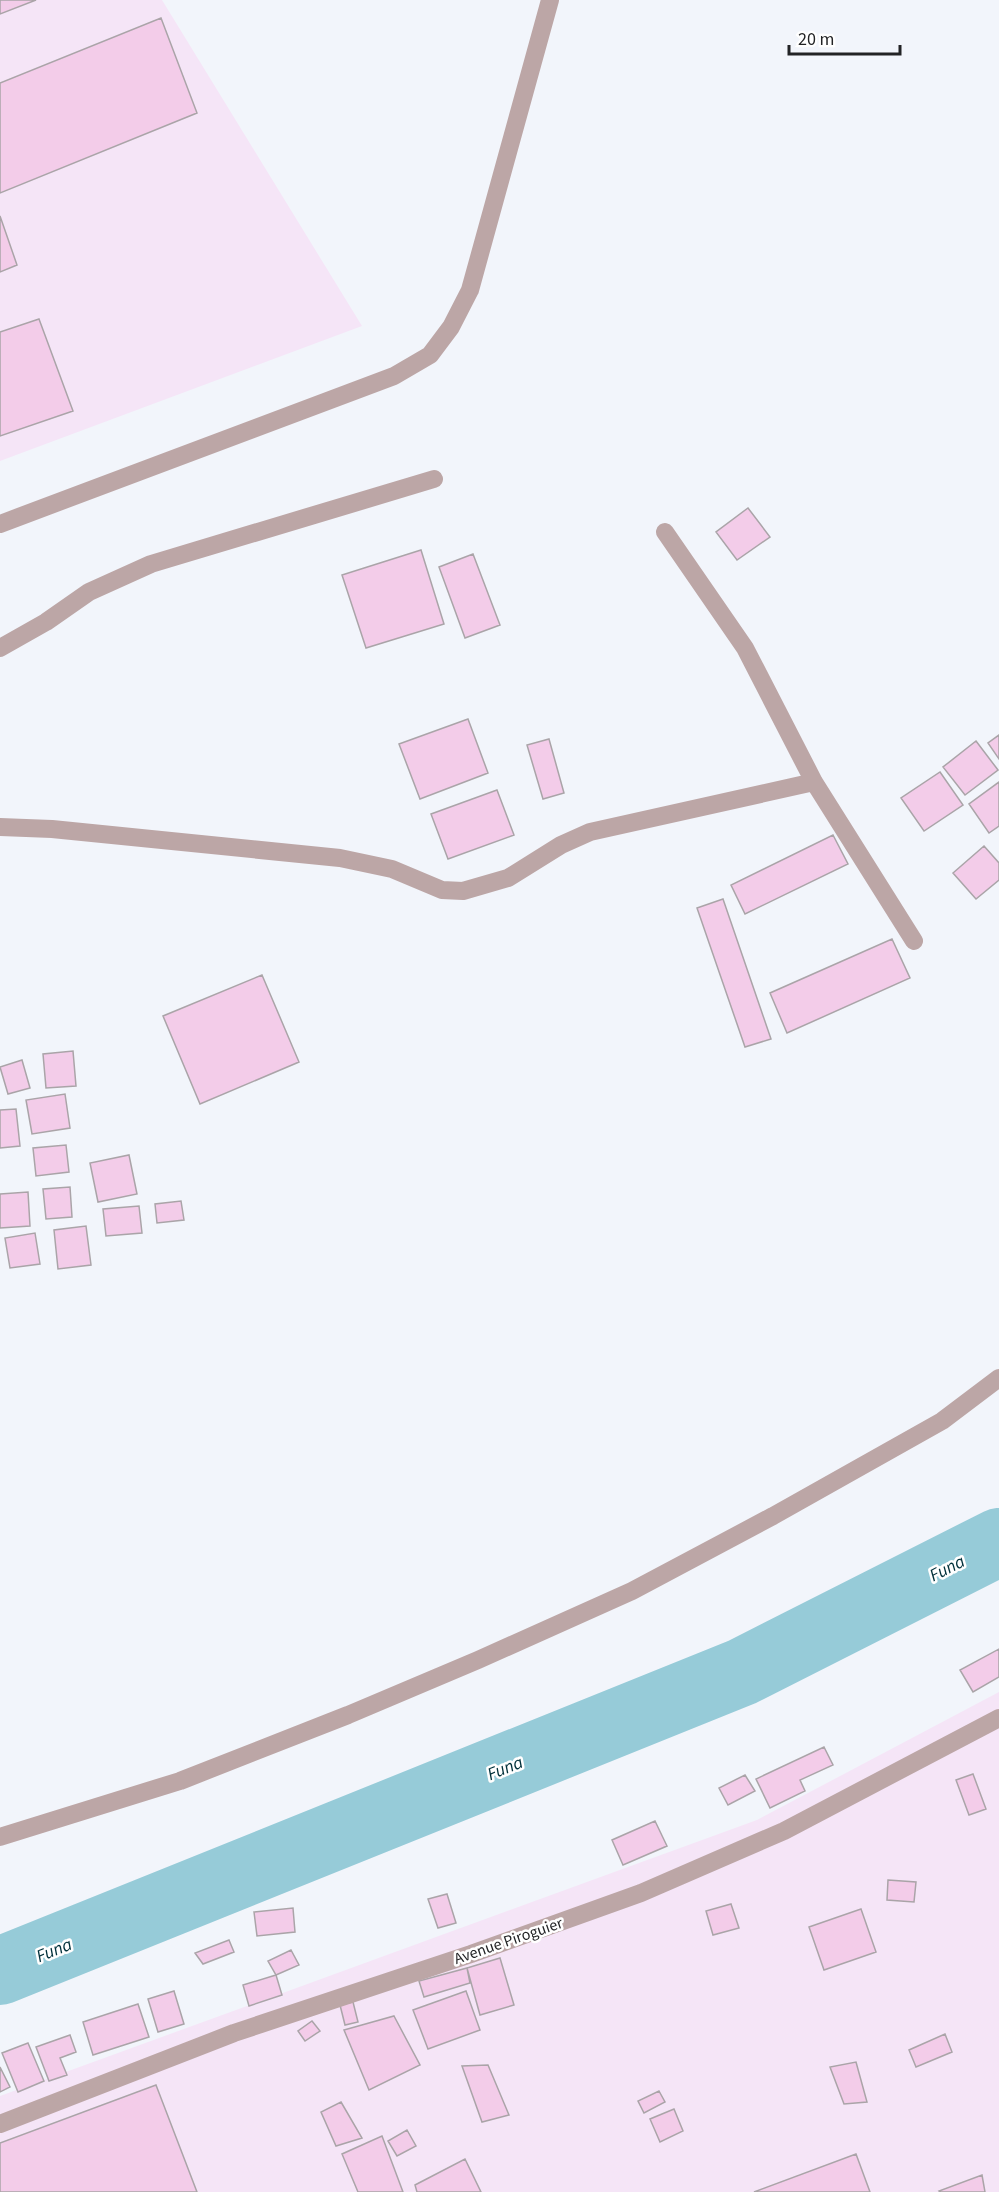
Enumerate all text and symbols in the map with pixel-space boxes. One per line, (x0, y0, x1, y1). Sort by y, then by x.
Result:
scale bar (789, 18, 900, 56)
text: 20 m (798, 27, 834, 52)
water label: Funa (925, 1549, 970, 1588)
water label: Funa (483, 1750, 527, 1787)
street label: Avenue Piroguier (451, 1912, 566, 1970)
water label: Funa (32, 1932, 76, 1969)

